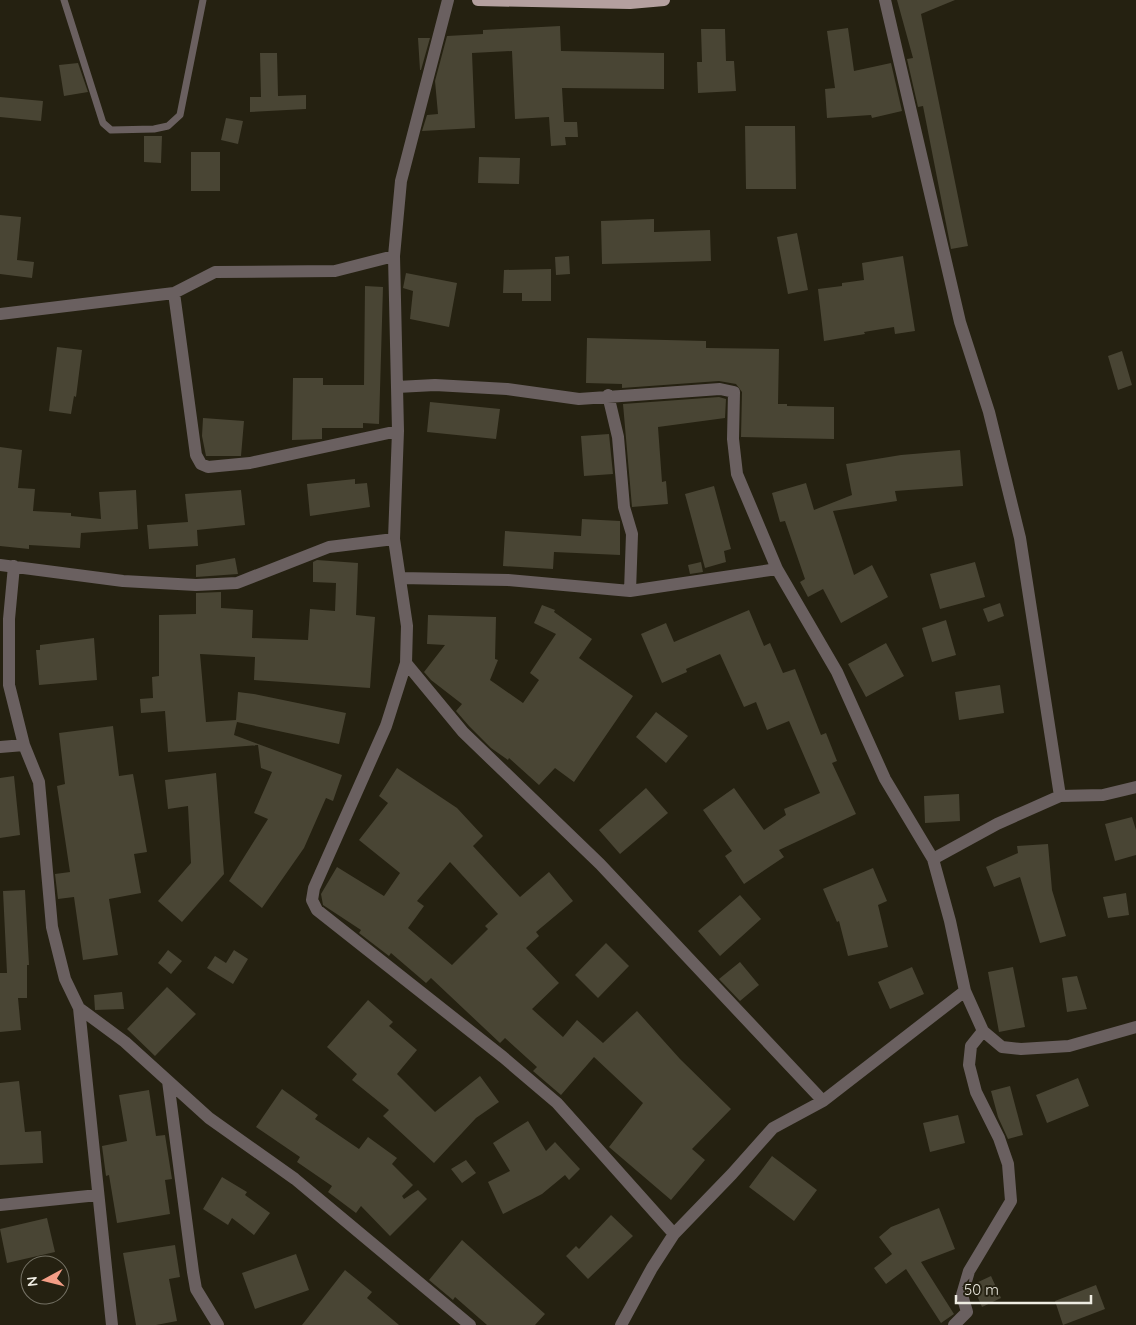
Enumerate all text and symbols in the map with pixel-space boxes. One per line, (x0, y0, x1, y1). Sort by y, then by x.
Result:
north arrow (20, 1255, 70, 1305)
scale bar (956, 1272, 1091, 1304)
text: N (23, 1275, 42, 1288)
text: 50 m (964, 1280, 999, 1299)

